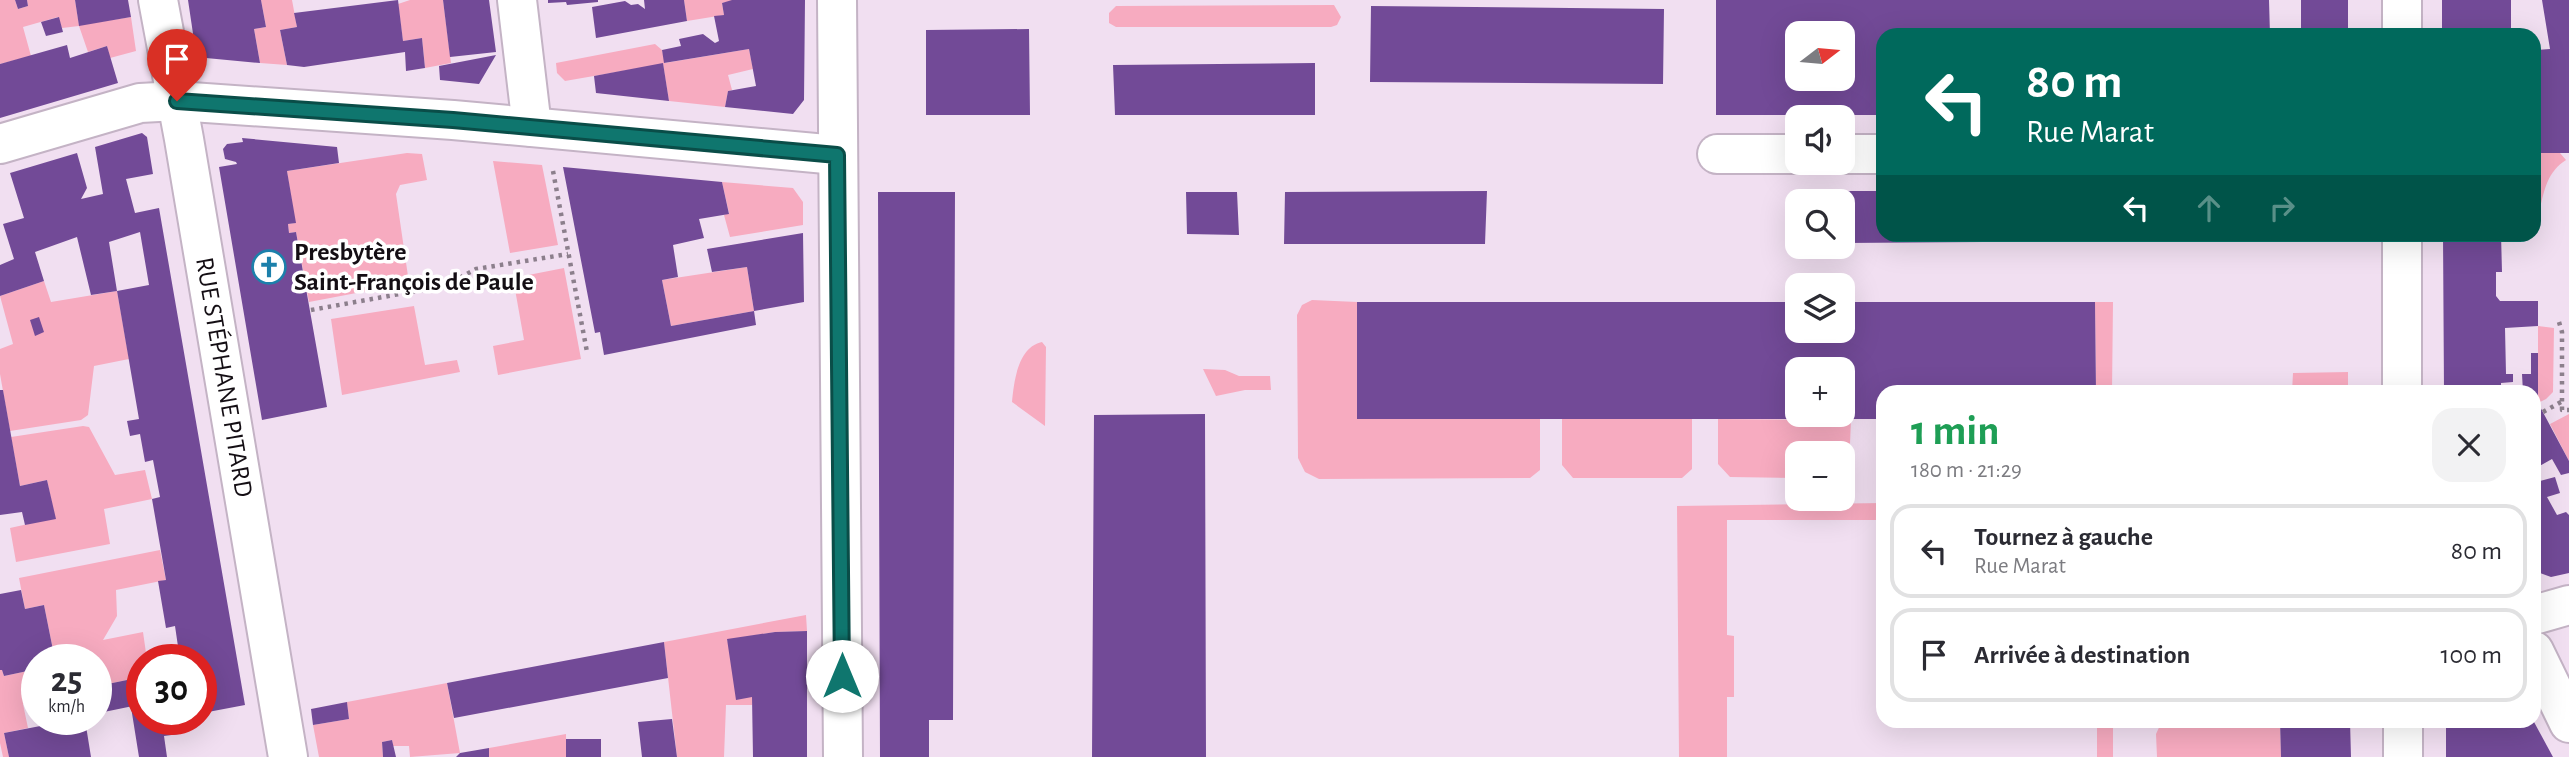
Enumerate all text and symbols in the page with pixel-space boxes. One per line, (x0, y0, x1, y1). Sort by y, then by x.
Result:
north arrow (1785, 21, 1855, 91)
map controls (1785, 21, 1855, 511)
pin (147, 29, 207, 101)
icon: arrive (158, 40, 196, 78)
icon: left (1911, 56, 2002, 147)
text: 80 m (2026, 58, 2123, 107)
button: sound (1785, 105, 1855, 175)
text: Rue Marat (2026, 116, 2154, 148)
button: search (1785, 189, 1855, 259)
icon: left (2117, 189, 2155, 227)
icon: ahead (2190, 189, 2228, 227)
icon: right (2263, 189, 2301, 227)
place label: Presbytère Saint-François de Paule (294, 239, 534, 295)
church icon: Presbytère Saint-François de Paule (250, 248, 288, 286)
street label: RUE STÉPHANE PITARD (191, 255, 257, 499)
button: layers (1785, 273, 1855, 343)
button: + (1785, 357, 1855, 427)
button: close (2432, 408, 2506, 482)
text: 1 min (1911, 410, 2000, 452)
button: − (1785, 441, 1855, 511)
text: 180 m · 21:29 (1911, 459, 2022, 482)
text: Tournez à gauche (1974, 524, 2153, 550)
icon: left (1915, 532, 1953, 570)
text: 80 m (2451, 538, 2502, 564)
text: Rue Marat (1974, 555, 2066, 578)
icon: arrive (1915, 636, 1953, 674)
position arrow (805, 639, 879, 713)
text: Arrivée à destination (1974, 642, 2190, 668)
text: 100 m (2441, 642, 2502, 668)
speed limit sign: 30 (126, 644, 217, 735)
text: 25 (51, 663, 82, 698)
text: km/h (48, 698, 85, 716)

